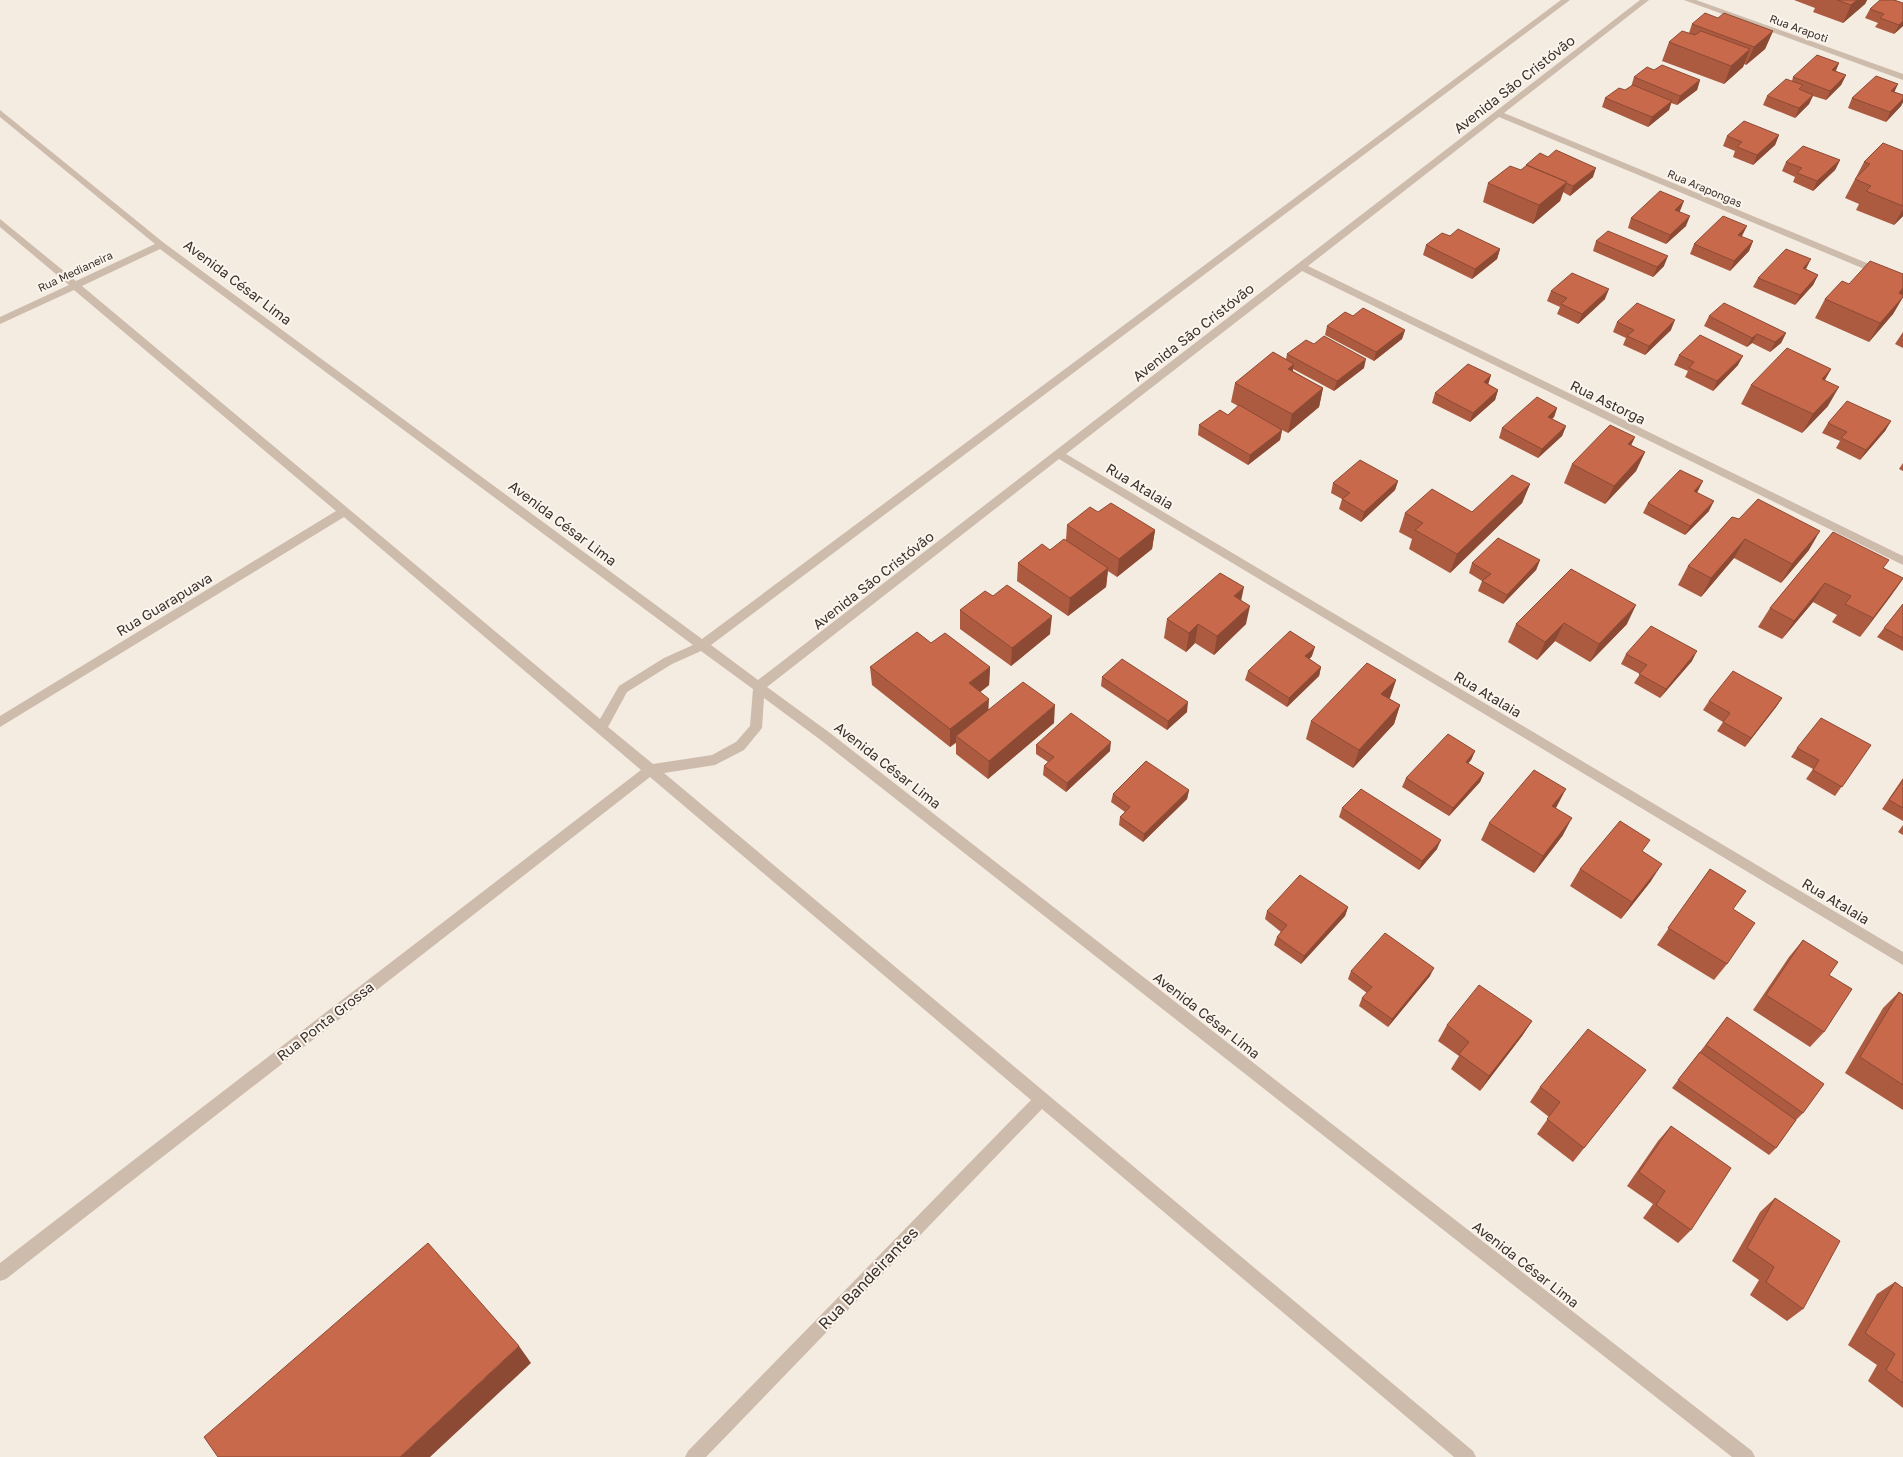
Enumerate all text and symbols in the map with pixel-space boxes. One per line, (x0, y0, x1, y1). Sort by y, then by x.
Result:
street label: Rua Arapoti (1768, 11, 1830, 45)
street label: Avenida São Cristóvão (1450, 31, 1578, 137)
street label: Rua Arapongas (1666, 166, 1744, 210)
street label: Avenida César Lima (181, 236, 295, 328)
street label: Rua Medianeira (35, 248, 115, 294)
street label: Avenida São Cristóvão (1129, 279, 1257, 385)
street label: Rua Astorga (1568, 376, 1648, 428)
street label: Rua Atalaia (1103, 459, 1177, 513)
street label: Avenida César Lima (506, 477, 620, 569)
street label: Avenida São Cristóvão (809, 527, 937, 633)
street label: Rua Guarapuava (113, 569, 215, 639)
street label: Rua Atalaia (1451, 667, 1525, 721)
street label: Avenida César Lima (831, 718, 945, 812)
street label: Rua Atalaia (1799, 874, 1873, 928)
street label: Avenida César Lima (1150, 968, 1264, 1062)
street label: Rua Ponta Grossa (273, 978, 377, 1064)
street label: Avenida César Lima (1469, 1217, 1583, 1311)
street label: Rua Bandeirantes (814, 1222, 922, 1334)

